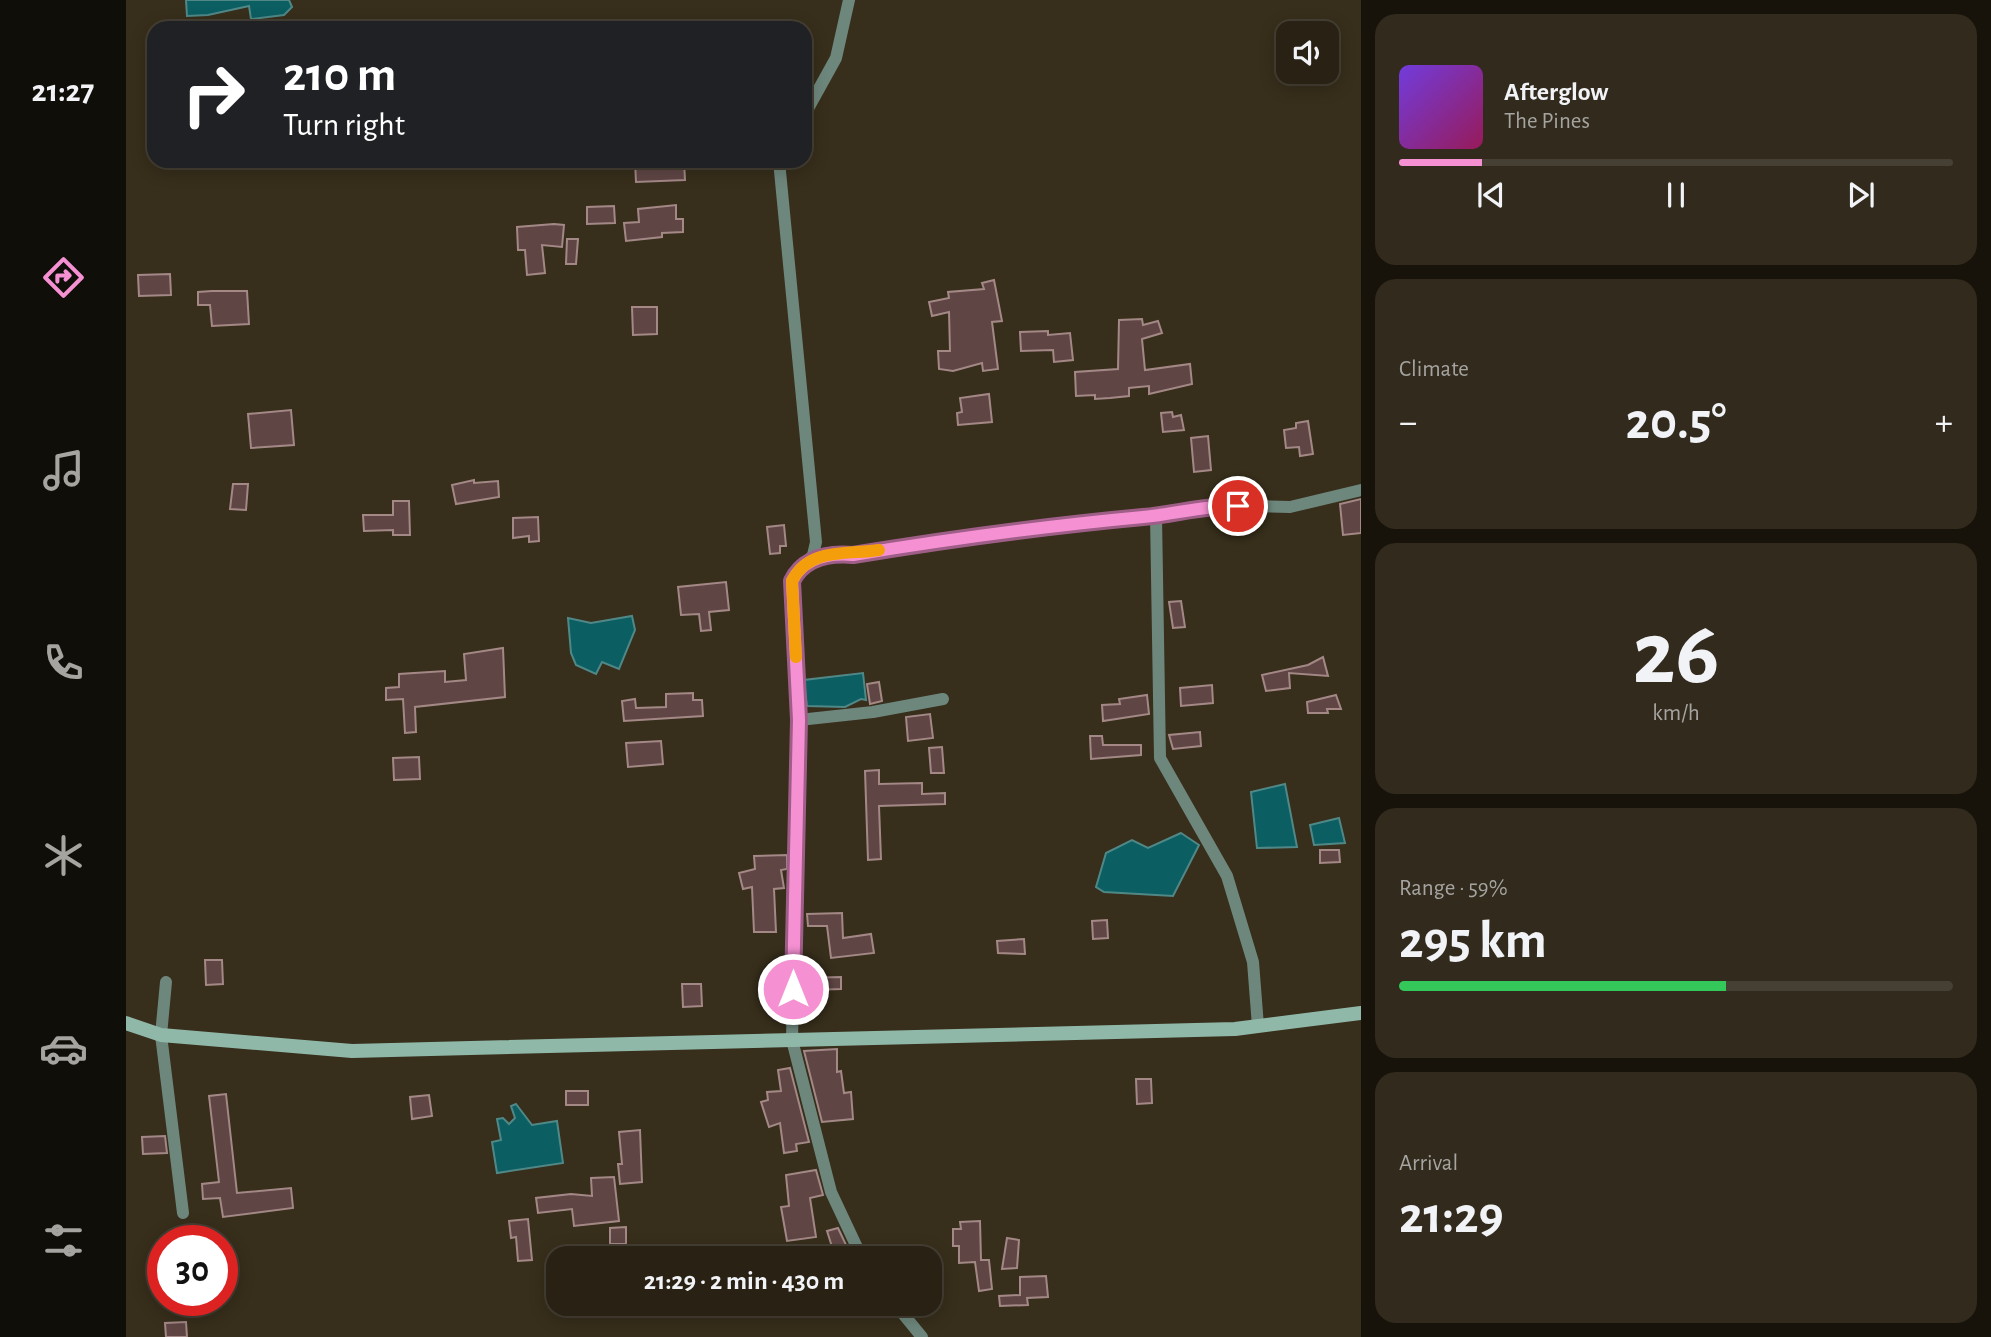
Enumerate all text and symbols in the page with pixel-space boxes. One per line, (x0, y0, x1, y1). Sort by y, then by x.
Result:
map controls (1276, 21, 1339, 84)
button: sound (1276, 21, 1339, 84)
icon: right (168, 49, 259, 140)
text: 210 m (283, 51, 396, 100)
text: 21:27 (32, 75, 94, 107)
text: Afterglow (1504, 79, 1608, 105)
text: Turn right (283, 109, 405, 141)
text: The Pines (1504, 110, 1590, 133)
icon: previous (1472, 176, 1510, 214)
icon: pause (1657, 176, 1695, 214)
icon: next (1842, 176, 1880, 214)
icon: directions (39, 253, 88, 302)
text: Climate (1399, 358, 1469, 381)
text: 20.5° (1625, 396, 1727, 448)
text: − (1399, 404, 1417, 442)
text: + (1935, 404, 1953, 442)
icon: music (39, 446, 88, 495)
pin (1208, 476, 1268, 536)
icon: arrive (1219, 487, 1257, 525)
text: 26 (1633, 609, 1719, 700)
icon: phone (39, 638, 88, 687)
text: km/h (1652, 702, 1700, 725)
icon: climate (39, 831, 88, 880)
text: Range · 59% (1399, 877, 1508, 900)
text: 295 km (1399, 915, 1547, 967)
position arrow (756, 952, 830, 1026)
icon: car (39, 1024, 88, 1073)
text: Arrival (1399, 1152, 1458, 1175)
text: 21:29 (1399, 1190, 1504, 1242)
icon: filters (39, 1216, 88, 1265)
speed limit sign: 30 (147, 1225, 238, 1316)
text: 21:29 · 2 min · 430 m (644, 1268, 844, 1294)

